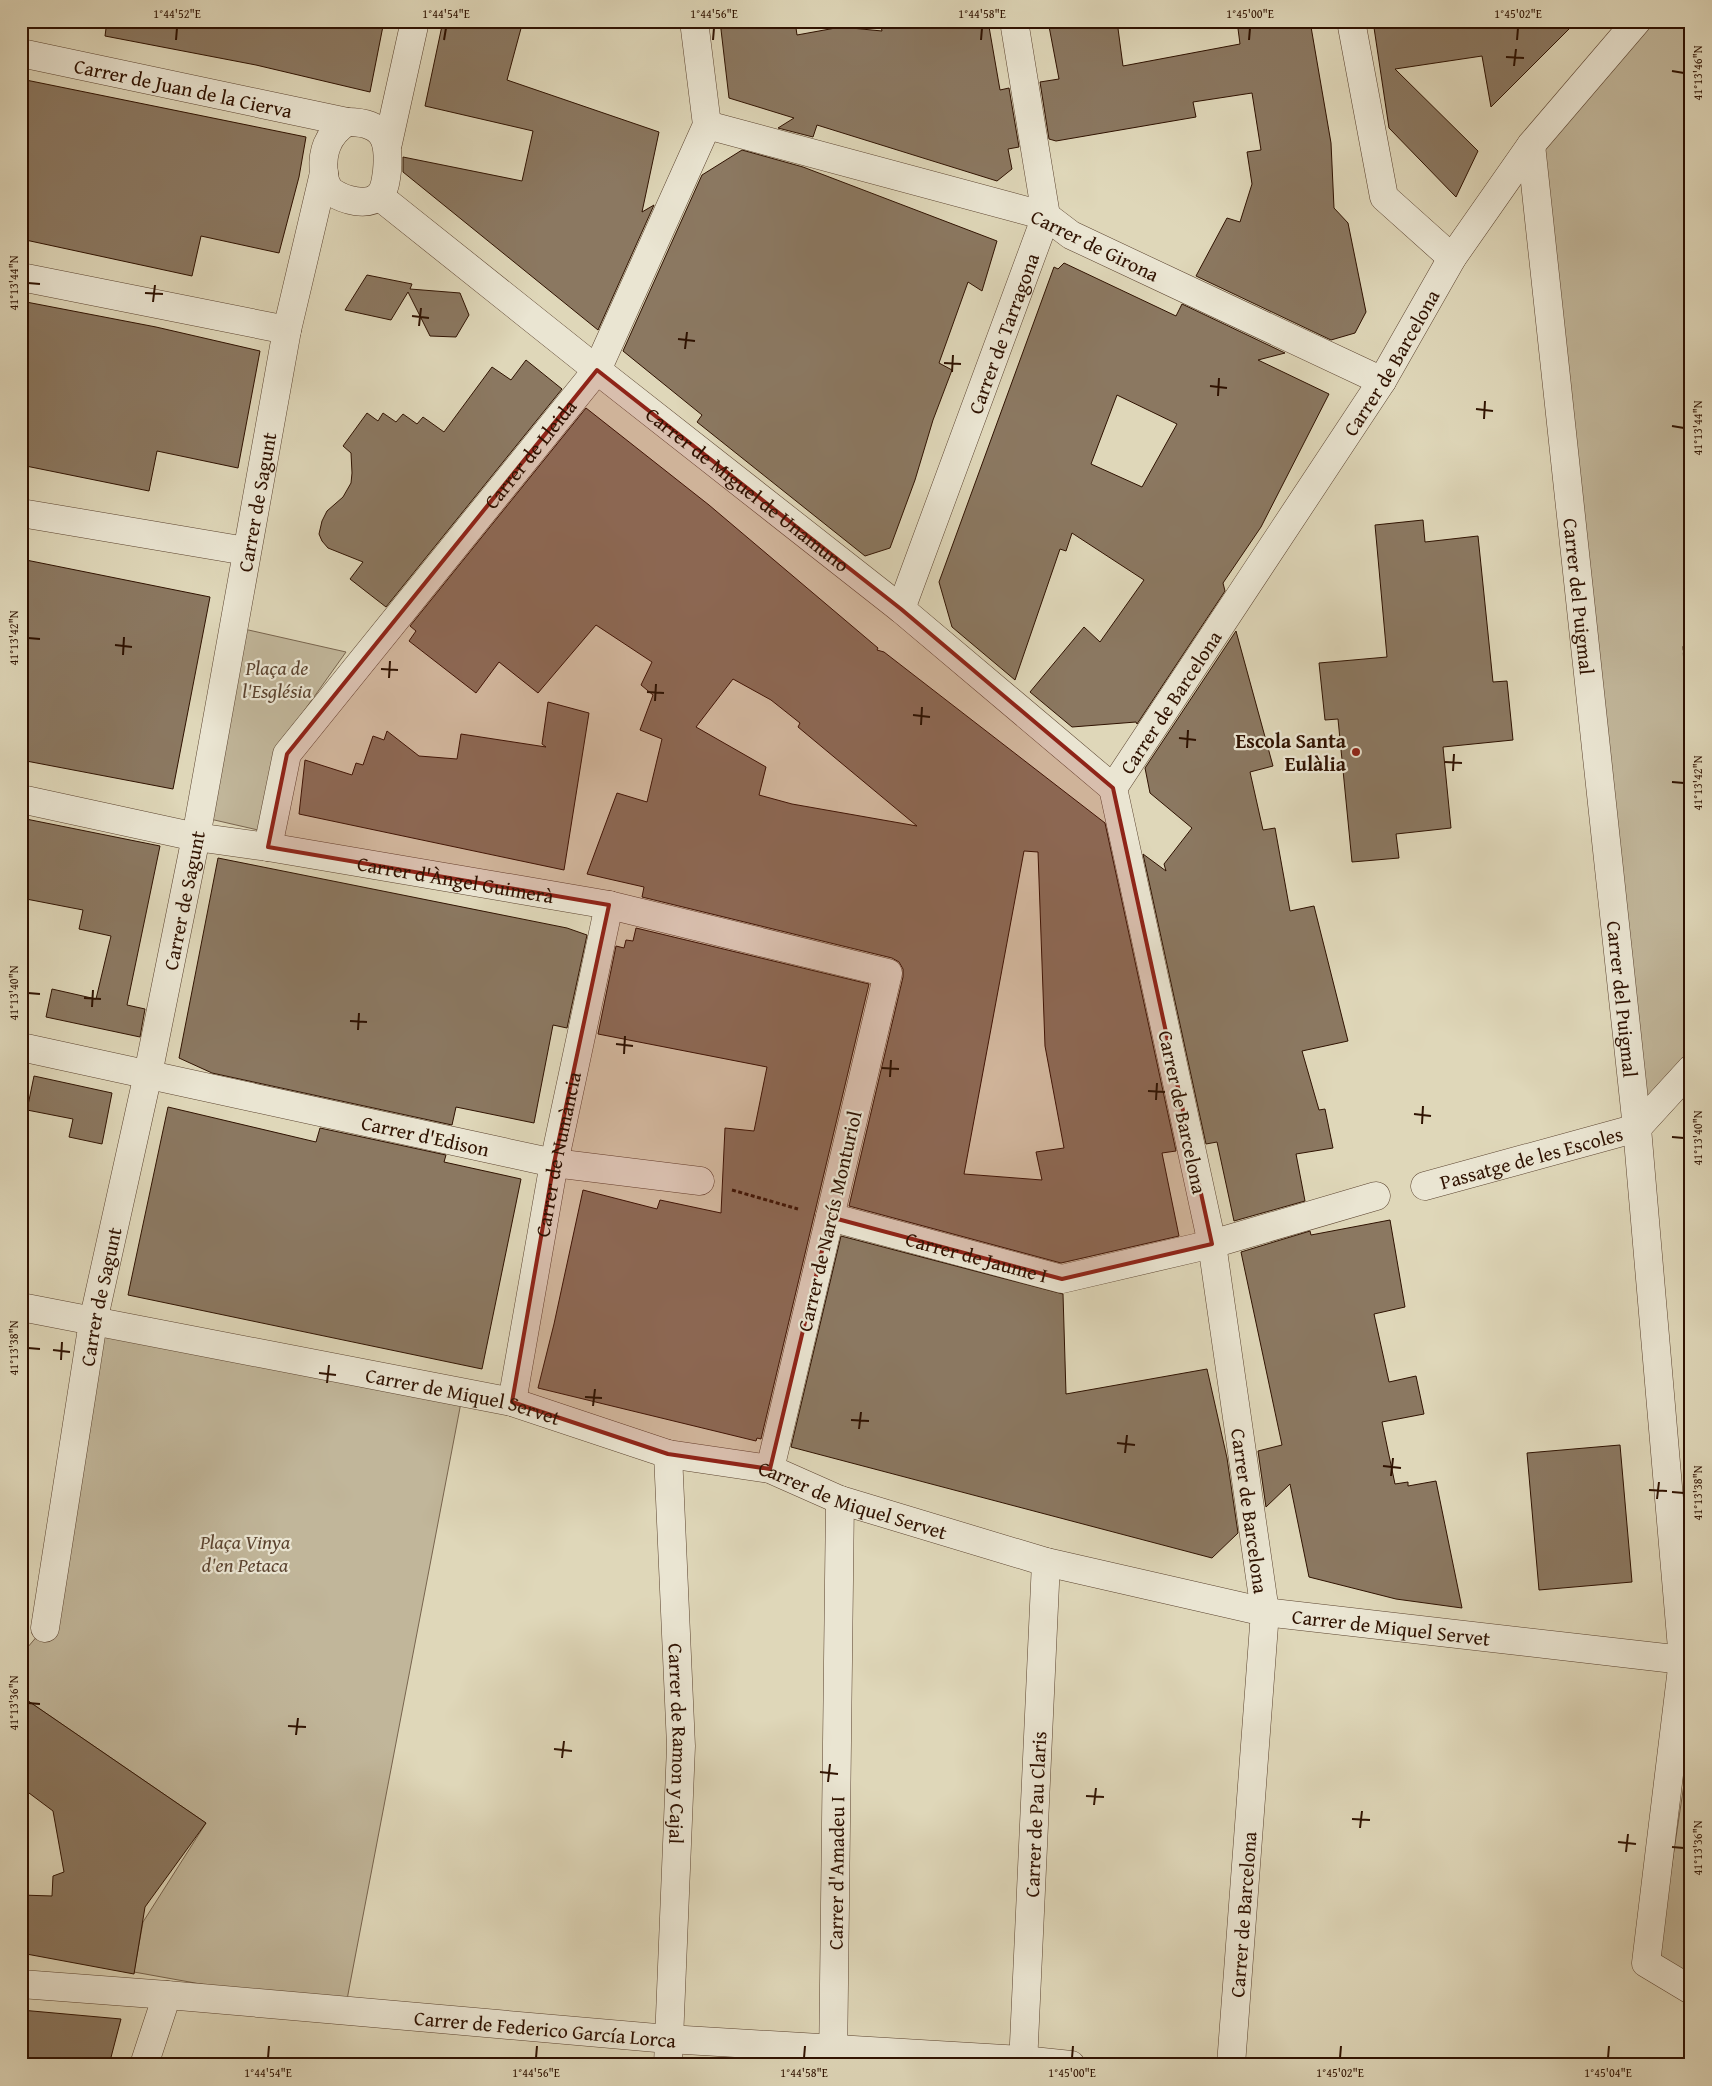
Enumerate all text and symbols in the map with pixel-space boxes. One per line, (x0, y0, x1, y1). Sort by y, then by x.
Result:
text: 1°44'52"E (153, 5, 201, 22)
text: 1°44'54"E (422, 5, 470, 22)
text: 1°44'56"E (690, 5, 738, 22)
text: 1°44'58"E (958, 5, 1006, 22)
text: 1°45'00"E (1226, 5, 1274, 22)
text: 1°45'02"E (1494, 5, 1542, 22)
text: 41°13'46"N (1689, 45, 1706, 101)
street label: Carrer de Juan de la Cierva (72, 50, 296, 125)
street label: Carrer de Girona (1026, 201, 1164, 289)
street label: Carrer de Tarragona (960, 248, 1046, 418)
text: 41°13'44"N (5, 255, 22, 311)
street label: Carrer de Barcelona (1335, 283, 1446, 441)
street label: Carrer de Lleida (476, 392, 583, 515)
street label: Carrer de Miguel de Unamuno (640, 399, 856, 578)
text: 41°13'44"N (1689, 400, 1706, 456)
street label: Carrer de Sagunt (229, 430, 283, 574)
street label: Carrer del Puigmal (1557, 517, 1603, 676)
text: 41°13'42"N (5, 610, 22, 666)
street label: Carrer de Barcelona (1112, 624, 1228, 779)
park label: Plaça de l'Església (242, 653, 312, 705)
place label: Escola Santa Eulàlia (1236, 726, 1347, 778)
marker: Escola Santa Eulàlia (1350, 746, 1362, 758)
text: 41°13'42"N (1689, 755, 1706, 811)
street label: Carrer de Sagunt (155, 828, 211, 972)
street label: Carrer d'Àngel Guimerà (355, 848, 557, 910)
street label: Carrer del Puigmal (1600, 919, 1646, 1079)
text: 41°13'40"N (5, 965, 22, 1021)
street label: Carrer de Barcelona (1152, 1028, 1215, 1197)
street label: Carrer de Numància (527, 1068, 588, 1239)
street label: Carrer d'Edison (359, 1107, 492, 1163)
street label: Carrer de Narcís Monturiol (789, 1107, 869, 1334)
text: 41°13'40"N (1689, 1110, 1706, 1166)
street label: Passatge de les Escoles (1436, 1118, 1626, 1196)
street label: Carrer de Jaume I (903, 1223, 1051, 1289)
street label: Carrer de Sagunt (72, 1224, 128, 1368)
text: 41°13'38"N (5, 1320, 22, 1376)
street label: Carrer de Miquel Servet (363, 1360, 564, 1432)
street label: Carrer de Barcelona (1224, 1427, 1276, 1596)
street label: Carrer de Miquel Servet (757, 1453, 951, 1546)
text: 41°13'38"N (1689, 1465, 1706, 1521)
park label: Plaça Vinya d'en Petaca (199, 1527, 291, 1579)
street label: Carrer de Miquel Servet (1291, 1601, 1492, 1652)
street label: Carrer de Ramon y Cajal (662, 1642, 696, 1845)
text: 41°13'36"N (5, 1675, 22, 1731)
street label: Carrer de Pau Claris (1016, 1730, 1053, 1898)
street label: Carrer d'Amadeu I (820, 1796, 851, 1950)
text: 41°13'36"N (1689, 1820, 1706, 1876)
street label: Carrer de Barcelona (1222, 1830, 1263, 1999)
street label: Carrer de Federico García Lorca (413, 2002, 677, 2054)
text: 1°44'54"E (244, 2064, 292, 2081)
text: 1°44'56"E (512, 2064, 560, 2081)
text: 1°44'58"E (780, 2064, 828, 2081)
text: 1°45'00"E (1048, 2064, 1096, 2081)
text: 1°45'02"E (1316, 2064, 1364, 2081)
text: 1°45'04"E (1584, 2064, 1632, 2081)

